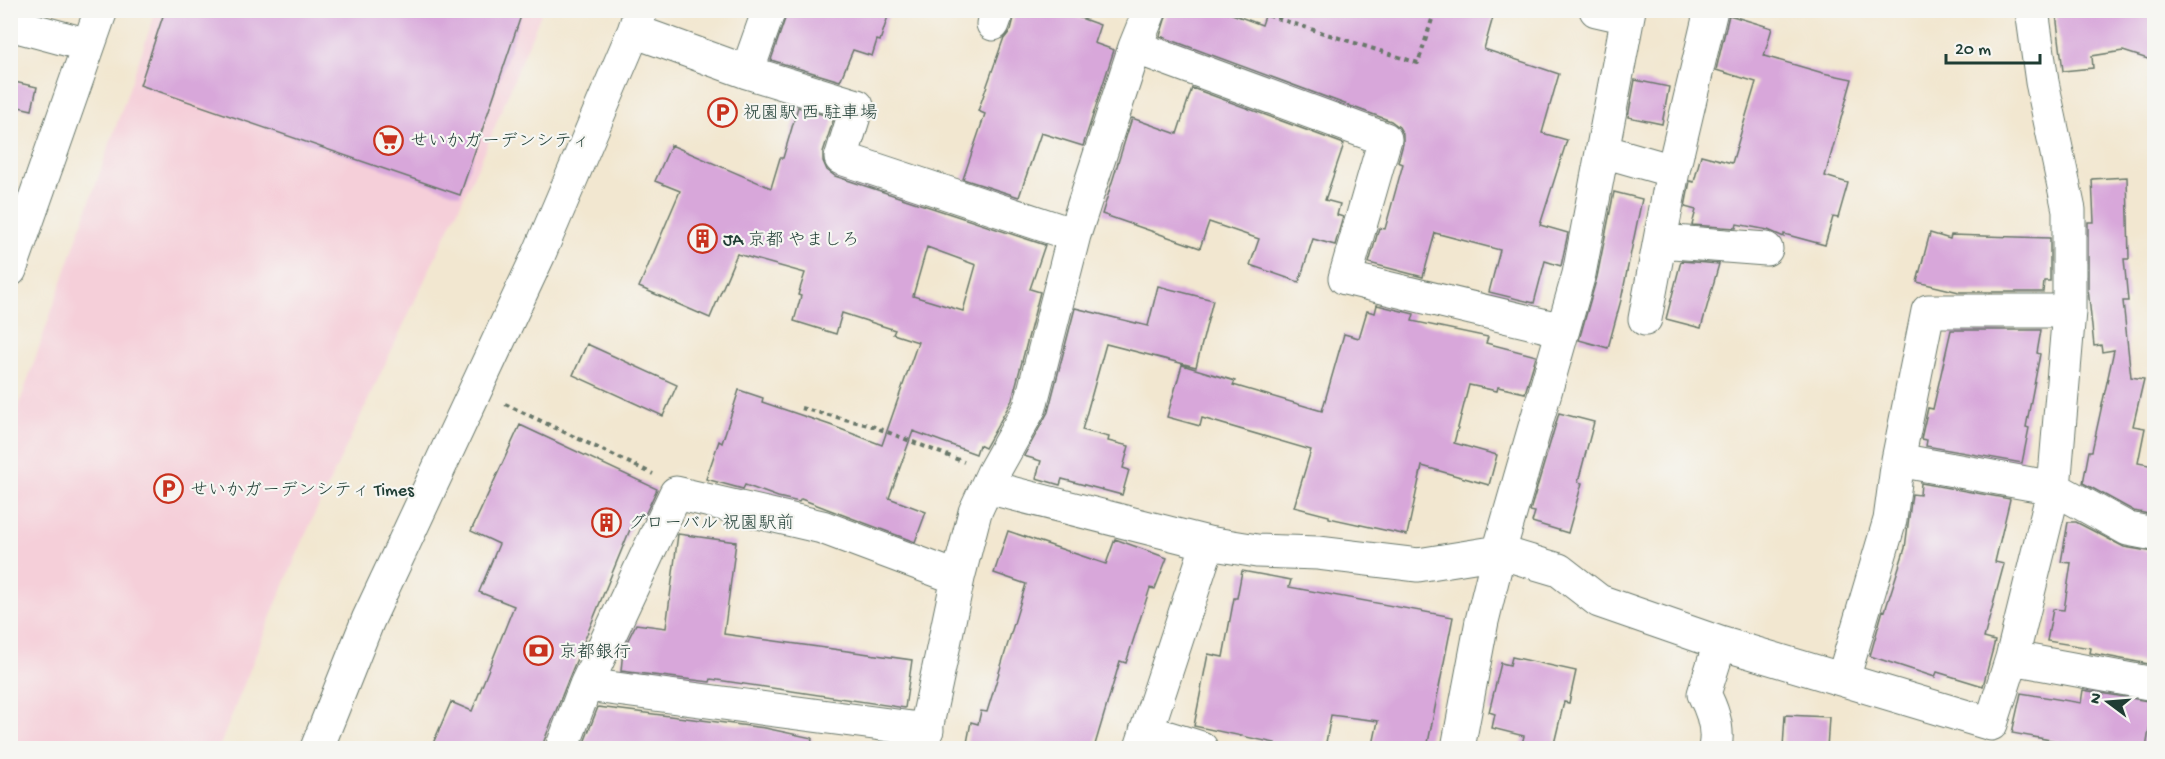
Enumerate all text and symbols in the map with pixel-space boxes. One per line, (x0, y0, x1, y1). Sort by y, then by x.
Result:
scale bar (1946, 27, 2040, 65)
text: 20 m (1955, 40, 1991, 61)
parking icon: 祝園駅 西 駐車場 (706, 96, 738, 128)
place label: 祝園駅 西 駐車場 (743, 103, 878, 125)
supermarket icon: せいかガーデンシティ (373, 124, 405, 156)
place label: せいかガーデンシティ (410, 132, 590, 153)
building icon: JA 京都 やましろ (686, 223, 718, 255)
place label: JA 京都 やましろ (723, 230, 860, 252)
parking icon: せいかガーデンシティ Times (153, 473, 185, 505)
place label: せいかガーデンシティ Times (190, 481, 415, 502)
building icon: グローバル 祝園駅前 (591, 506, 623, 538)
place label: グローバル 祝園駅前 (628, 513, 794, 535)
bank icon: 京都銀行 (522, 635, 554, 667)
place label: 京都銀行 (559, 642, 631, 664)
north arrow (2078, 672, 2138, 732)
text: N (2086, 691, 2108, 706)

